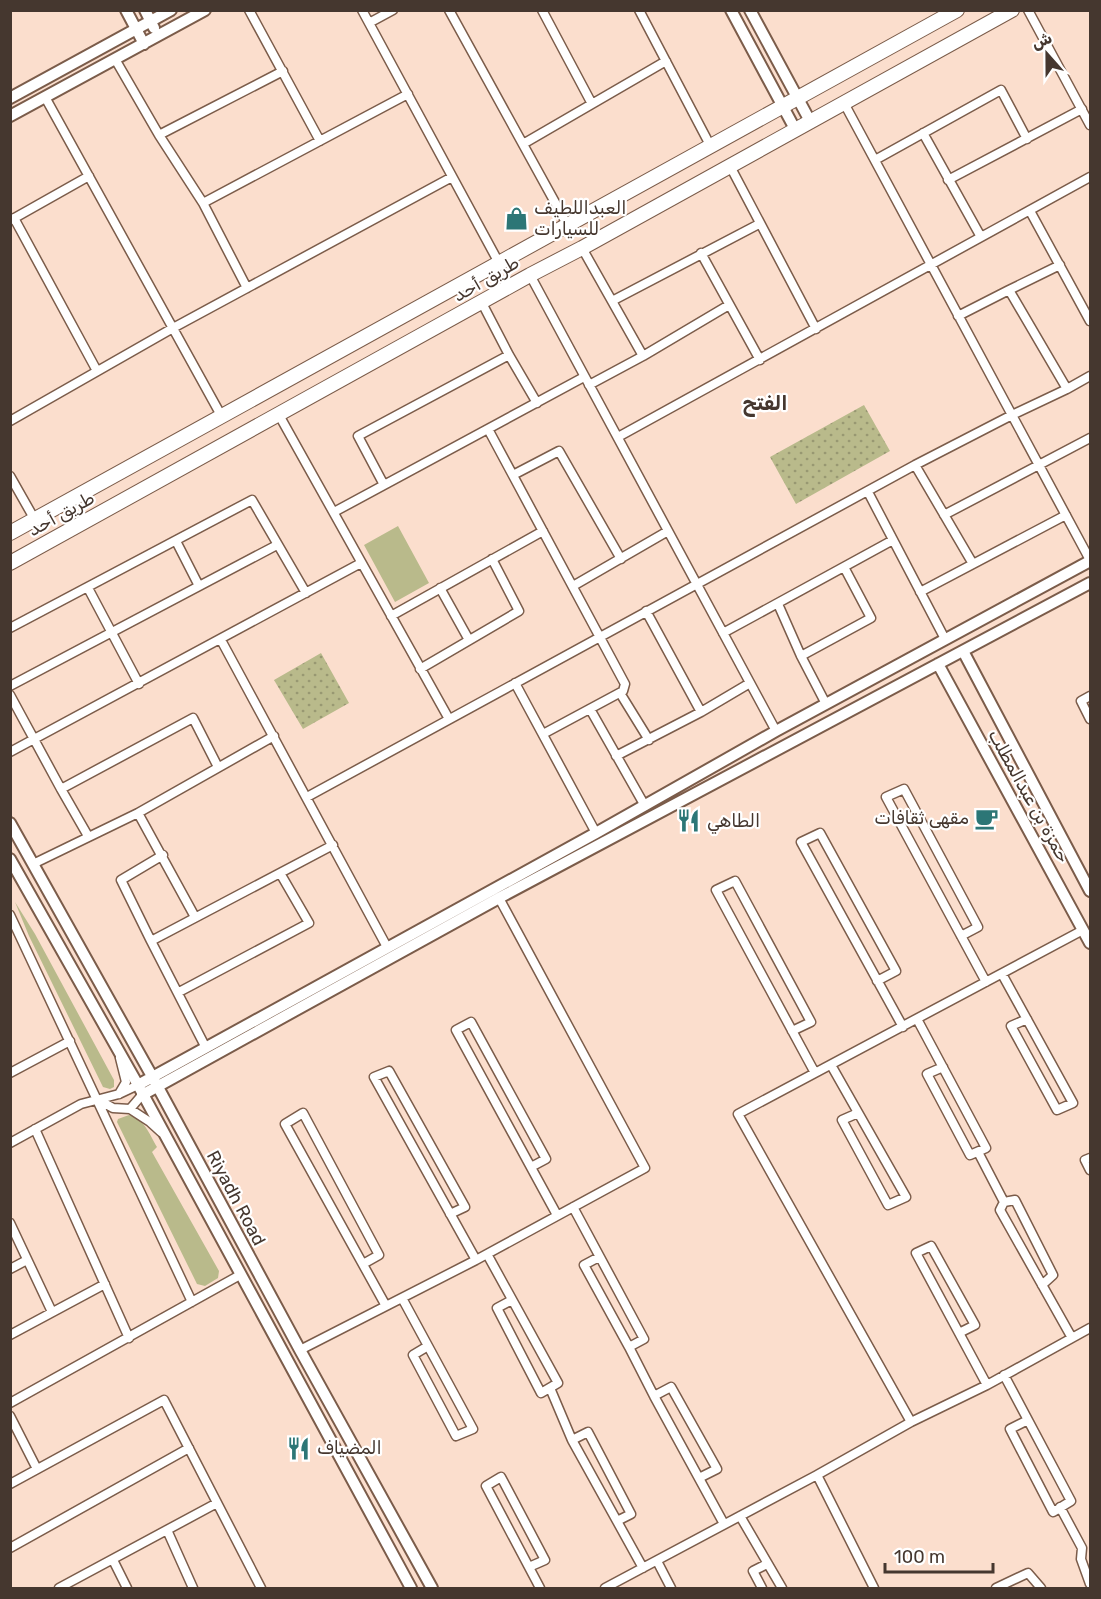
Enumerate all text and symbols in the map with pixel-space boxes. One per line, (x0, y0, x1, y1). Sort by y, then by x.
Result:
north arrow (1017, 24, 1077, 84)
text: ش (1029, 28, 1055, 53)
place label: العبداللطيف للسيارات (534, 197, 626, 240)
shop icon: العبداللطيف للسيارات (503, 205, 529, 231)
street label: طريق أحد (449, 251, 523, 307)
district label: الفتح (743, 391, 787, 417)
street label: طريق أحد (24, 487, 98, 541)
street label: حمزة بن عبدالمطلب (983, 726, 1075, 866)
cafe icon: مقهى ثقافات (974, 805, 1000, 831)
place label: مقهى ثقافات (874, 807, 969, 829)
restaurant icon: الطاهي (676, 808, 702, 834)
place label: الطاهي (707, 810, 760, 834)
street label: Riyadh Road (202, 1147, 270, 1249)
restaurant icon: المضياف (286, 1435, 312, 1461)
place label: المضياف (317, 1437, 382, 1459)
scale bar (885, 1536, 993, 1574)
text: 100 m (894, 1546, 945, 1568)

